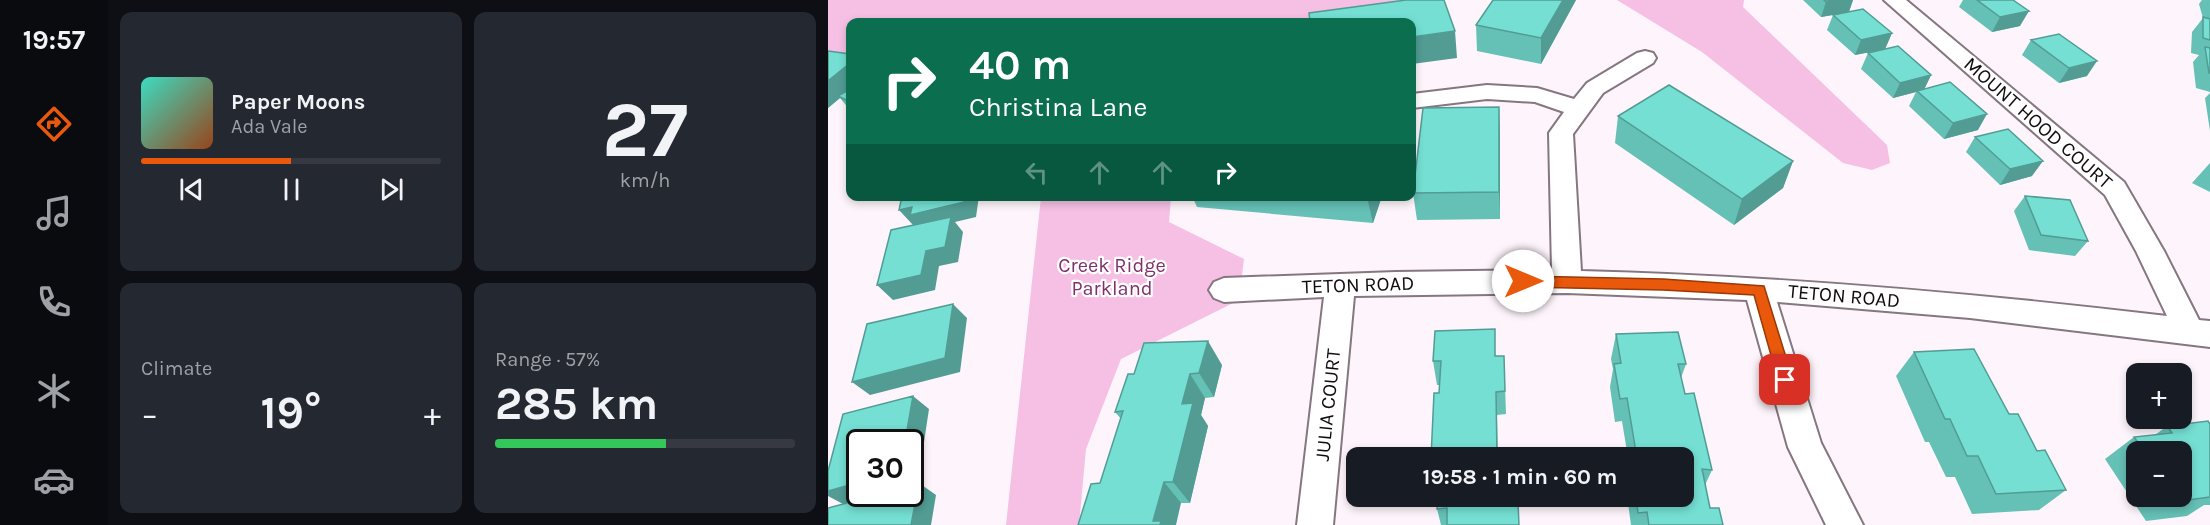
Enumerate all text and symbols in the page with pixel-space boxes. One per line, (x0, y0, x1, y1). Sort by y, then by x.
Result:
text: 19:57 (23, 24, 85, 56)
text: 40 m (969, 40, 1071, 90)
icon: right (870, 42, 948, 120)
street label: MOUNT HOOD COURT (1959, 52, 2117, 194)
text: 27 (602, 84, 688, 176)
text: Paper Moons (231, 89, 365, 115)
text: Christina Lane (969, 91, 1147, 123)
icon: directions (33, 103, 75, 145)
text: Ada Vale (231, 115, 308, 138)
icon: left (1020, 156, 1053, 189)
icon: ahead (1083, 156, 1116, 189)
icon: ahead (1146, 156, 1179, 189)
icon: right (1209, 156, 1242, 189)
text: km/h (620, 169, 670, 192)
icon: previous (175, 173, 208, 206)
icon: pause (275, 173, 308, 206)
icon: next (375, 173, 408, 206)
icon: music (33, 192, 75, 234)
position arrow (1491, 249, 1555, 313)
park label: Creek Ridge Parkland (1058, 254, 1166, 300)
street label: TETON ROAD (1301, 272, 1415, 298)
street label: TETON ROAD (1787, 280, 1901, 312)
icon: phone (33, 281, 75, 323)
text: Range · 57% (495, 348, 600, 371)
street label: JULIA COURT (1311, 348, 1345, 462)
pin (1759, 354, 1810, 405)
text: Climate (141, 357, 212, 380)
icon: arrive (1768, 363, 1801, 396)
map controls (2126, 363, 2192, 507)
button: + (2126, 363, 2192, 429)
icon: climate (33, 370, 75, 412)
text: 285 km (495, 378, 658, 430)
text: 19° (261, 387, 321, 439)
text: − (141, 395, 158, 433)
text: + (424, 395, 441, 433)
speed limit sign: 30 (846, 429, 924, 507)
button: − (2126, 441, 2192, 507)
icon: car (33, 459, 75, 501)
text: 19:58 · 1 min · 60 m (1423, 464, 1617, 490)

